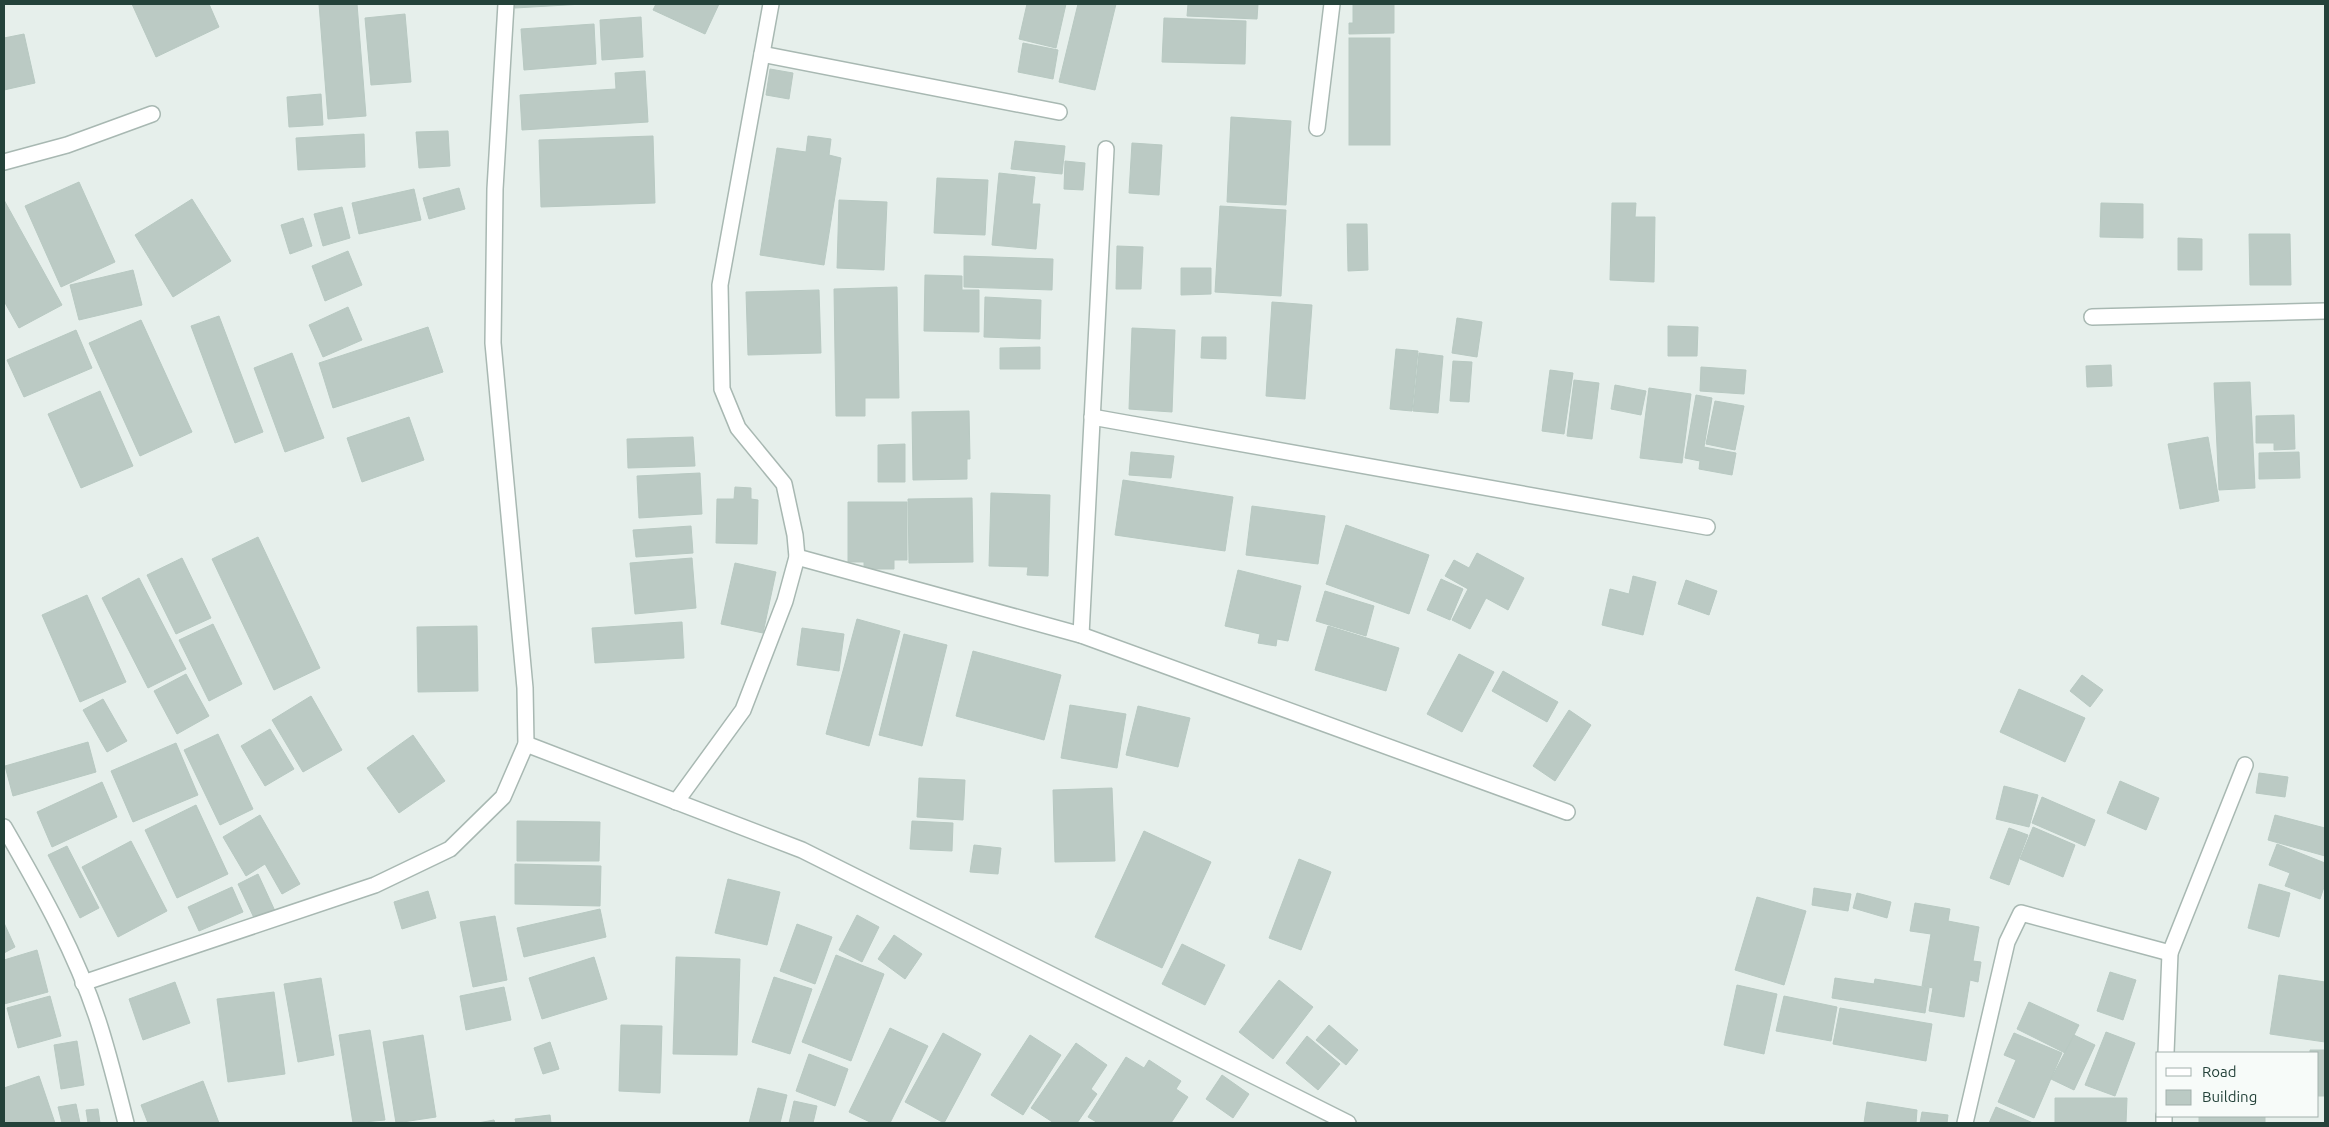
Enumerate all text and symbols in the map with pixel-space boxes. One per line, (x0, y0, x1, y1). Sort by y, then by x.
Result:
legend (2156, 1052, 2319, 1117)
text: Road (2202, 1063, 2237, 1080)
text: Building (2202, 1088, 2257, 1105)

